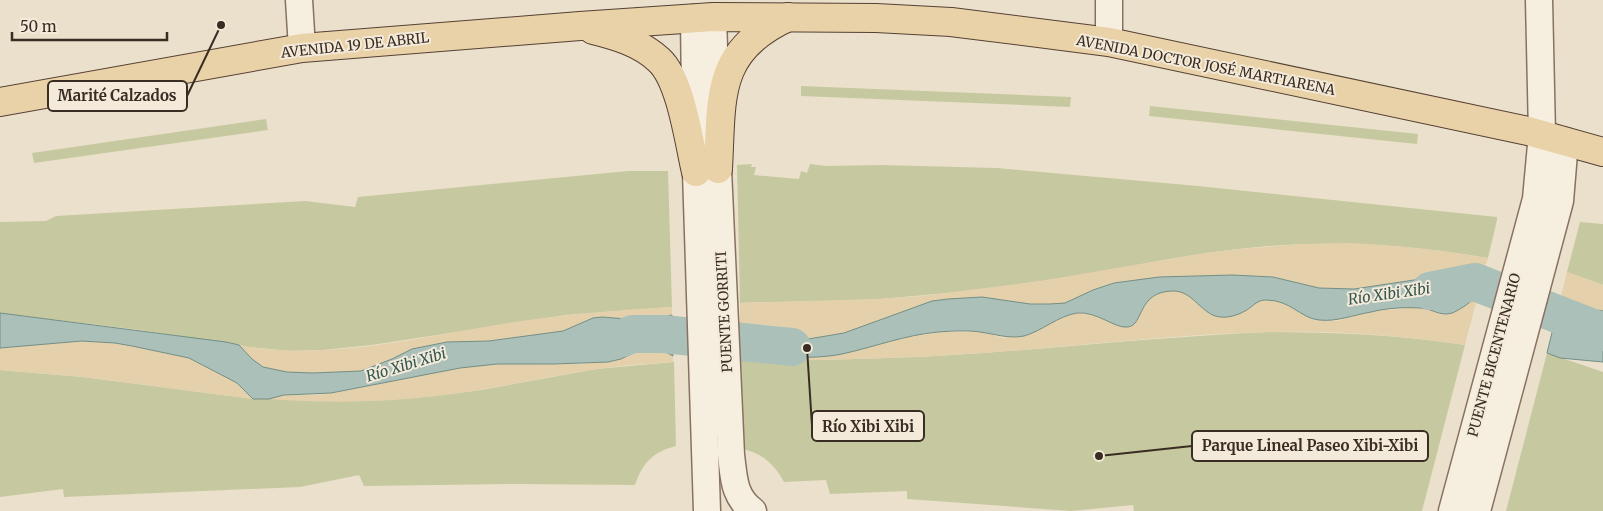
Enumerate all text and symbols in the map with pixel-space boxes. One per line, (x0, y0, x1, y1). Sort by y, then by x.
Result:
scale bar (12, 10, 168, 42)
text: 50 m (20, 17, 57, 36)
street label: AVENIDA 19 DE ABRIL (279, 28, 430, 62)
street label: AVENIDA DOCTOR JOSÉ MARTIARENA (1074, 31, 1337, 99)
callout: Marité Calzados (48, 81, 187, 111)
text: Marité Calzados (57, 86, 177, 105)
street label: PUENTE GORRITI (712, 251, 736, 373)
street label: PUENTE BICENTENARIO (1463, 271, 1525, 439)
water label: Río Xibi Xibi (1347, 278, 1431, 309)
water label: Río Xibi Xibi (364, 343, 448, 386)
callout: Río Xibi Xibi (812, 411, 924, 441)
text: Río Xibi Xibi (822, 417, 914, 436)
callout: Parque Lineal Paseo Xibi-Xibi (1192, 431, 1428, 461)
text: Parque Lineal Paseo Xibi-Xibi (1202, 436, 1418, 455)

